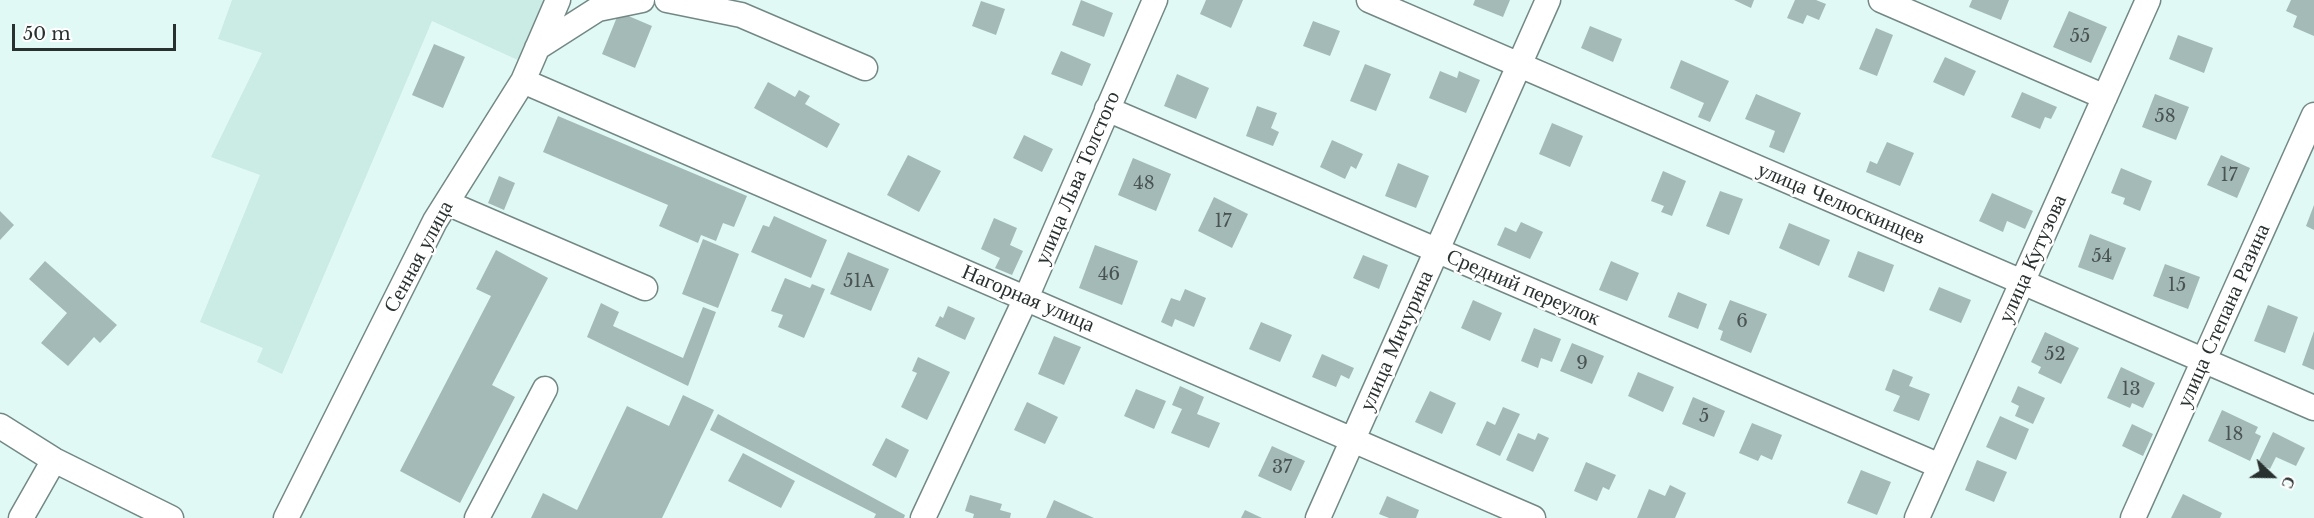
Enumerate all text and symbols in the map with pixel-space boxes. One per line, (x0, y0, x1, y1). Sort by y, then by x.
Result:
scale bar (15, 12, 178, 50)
text: 50 m (23, 23, 71, 45)
house number: 55 (2070, 26, 2090, 48)
street label: улица Льва Толстого (1030, 87, 1126, 269)
house number: 58 (2154, 106, 2176, 128)
street label: улица Челюскинцев (1753, 157, 1929, 251)
house number: 17 (2220, 165, 2238, 187)
house number: 48 (1133, 173, 1155, 195)
street label: улица Кутузова (1993, 191, 2073, 327)
street label: Сенная улица (379, 197, 459, 317)
house number: 17 (1214, 211, 1232, 233)
street label: улица Степана Разина (2172, 220, 2276, 412)
street label: Средний переулок (1442, 244, 1604, 332)
house number: 54 (2092, 246, 2112, 268)
street label: Нагорная улица (958, 260, 1098, 338)
house number: 46 (1098, 264, 1120, 286)
street label: улица Мичурина (1355, 267, 1439, 415)
house number: 51А (843, 271, 875, 293)
house number: 15 (2168, 275, 2186, 297)
house number: 6 (1736, 311, 1748, 333)
house number: 52 (2044, 344, 2066, 366)
house number: 9 (1576, 353, 1588, 375)
house number: 13 (2121, 379, 2141, 401)
house number: 5 (1699, 406, 1709, 428)
house number: 18 (2225, 424, 2243, 446)
north arrow (2242, 446, 2302, 506)
house number: 37 (1272, 457, 1292, 479)
text: С (2277, 474, 2300, 492)

